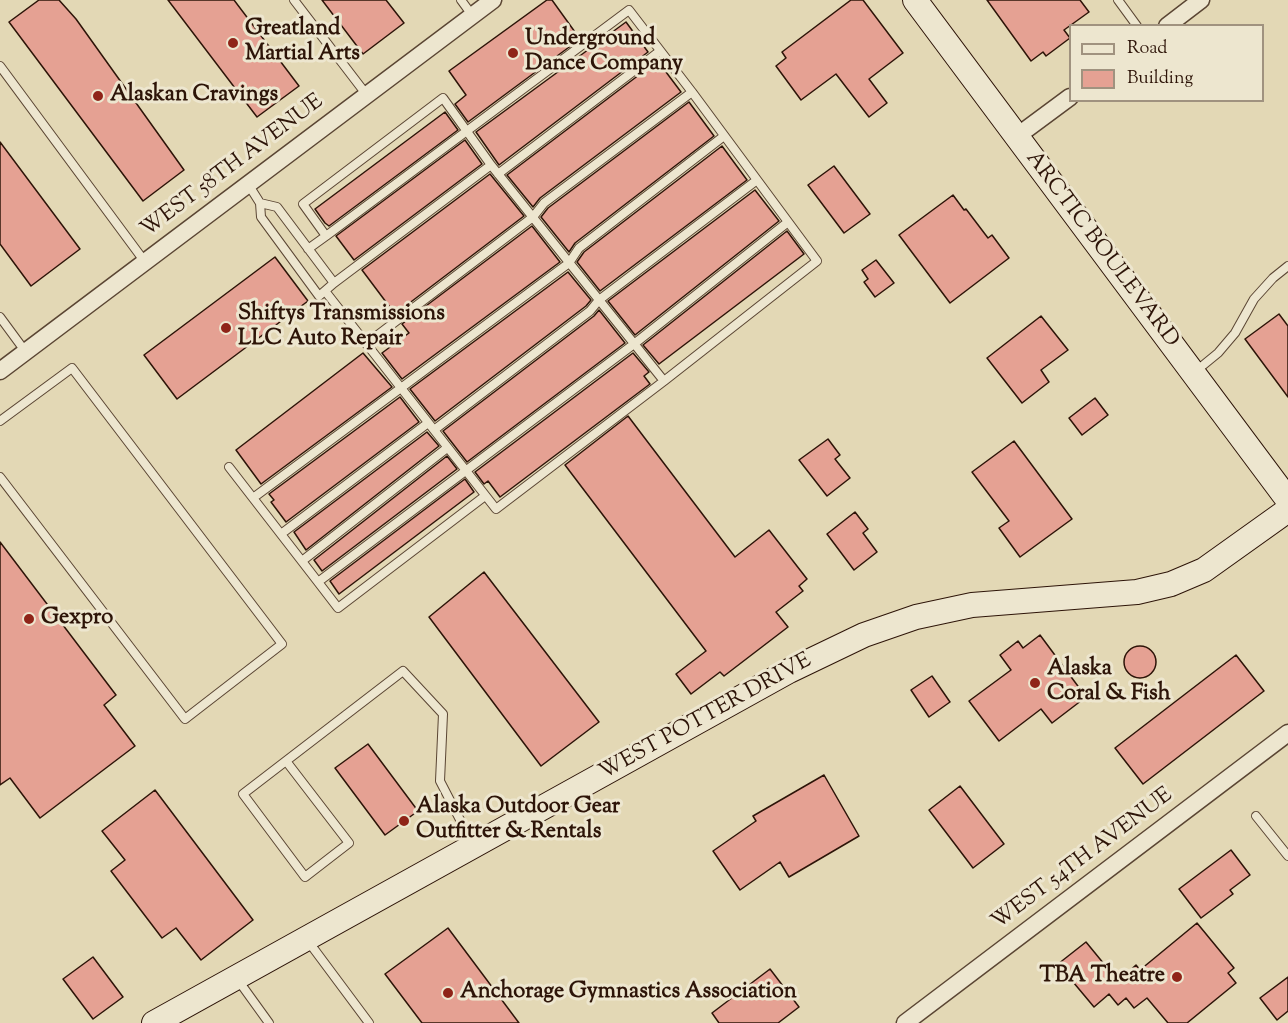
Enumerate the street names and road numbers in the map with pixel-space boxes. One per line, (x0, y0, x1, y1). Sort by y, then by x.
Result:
street label: WEST 58TH AVENUE (137, 90, 329, 244)
street label: ARCTIC BOULEVARD (1019, 147, 1183, 353)
street label: WEST POTTER DRIVE (595, 649, 817, 787)
street label: WEST 54TH AVENUE (987, 783, 1179, 937)

